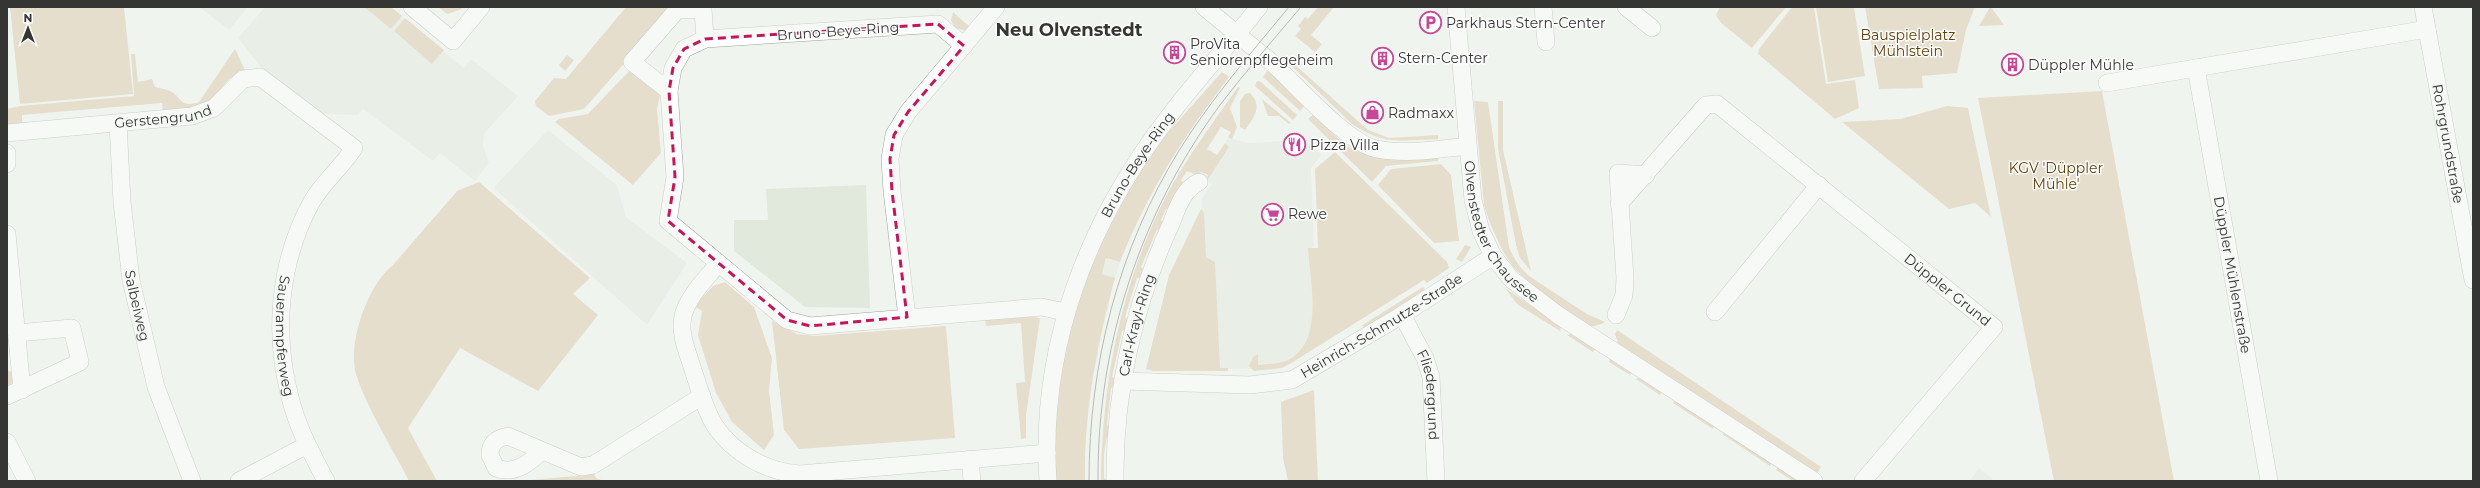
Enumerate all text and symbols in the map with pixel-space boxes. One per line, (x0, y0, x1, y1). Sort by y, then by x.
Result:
north arrow (8, 8, 48, 48)
parking icon: Parkhaus Stern-Center (1417, 10, 1443, 36)
text: N (24, 11, 32, 25)
place label: Parkhaus Stern-Center (1446, 14, 1606, 32)
street label: Bruno-Beye-Ring (776, 18, 900, 44)
district label: Neu Olvenstedt (996, 19, 1143, 41)
park label: Bauspielplatz Mühlstein (1861, 26, 1955, 60)
place label: ProVita Seniorenpflegeheim (1190, 35, 1334, 69)
building icon: ProVita Seniorenpflegeheim (1162, 39, 1188, 65)
building icon: Stern-Center (1369, 45, 1395, 71)
place label: Stern-Center (1398, 49, 1488, 67)
building icon: Düppler Mühle (2000, 52, 2026, 78)
place label: Düppler Mühle (2028, 56, 2134, 74)
street label: Rohrgrundstraße (2428, 83, 2468, 205)
shop icon: Radmaxx (1359, 100, 1385, 126)
street label: Gerstengrund (113, 101, 214, 132)
place label: Radmaxx (1388, 104, 1454, 122)
street label: Bruno-Beye-Ring (1097, 108, 1178, 221)
restaurant icon: Pizza Villa (1282, 132, 1308, 158)
place label: Pizza Villa (1310, 136, 1379, 154)
park label: KGV 'Düppler Mühle' (2009, 159, 2104, 193)
street label: Olvenstedter Chaussee (1461, 160, 1543, 306)
street label: Düppler Mühlenstraße (2210, 195, 2255, 355)
supermarket icon: Rewe (1260, 201, 1286, 227)
place label: Rewe (1288, 205, 1327, 223)
street label: Düppler Grund (1901, 249, 1995, 330)
street label: Salbeiweg (121, 269, 154, 343)
street label: Heinrich-Schmutze-Straße (1297, 269, 1466, 382)
street label: Carl-Krayl-Ring (1115, 271, 1159, 378)
street label: Sauerampferweg (272, 274, 298, 398)
street label: Fliedergrund (1413, 346, 1443, 441)

